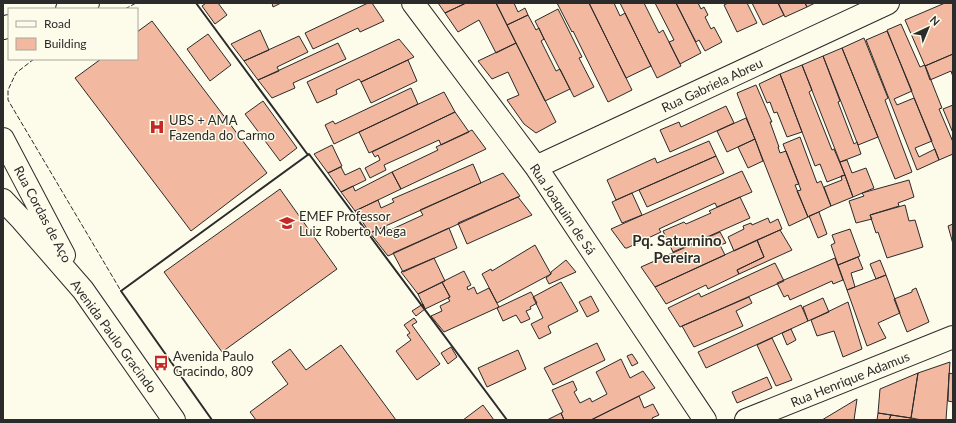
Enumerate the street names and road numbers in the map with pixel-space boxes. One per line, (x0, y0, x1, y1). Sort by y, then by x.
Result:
street label: Rua Gabriela Abreu (659, 55, 765, 115)
street label: Rua Joaquim de Sá (527, 161, 599, 257)
street label: Rua Cordas de Aço (11, 163, 75, 265)
street label: Avenida Paulo Gracindo (68, 276, 160, 396)
street label: Rua Henrique Adamus (788, 348, 912, 410)

